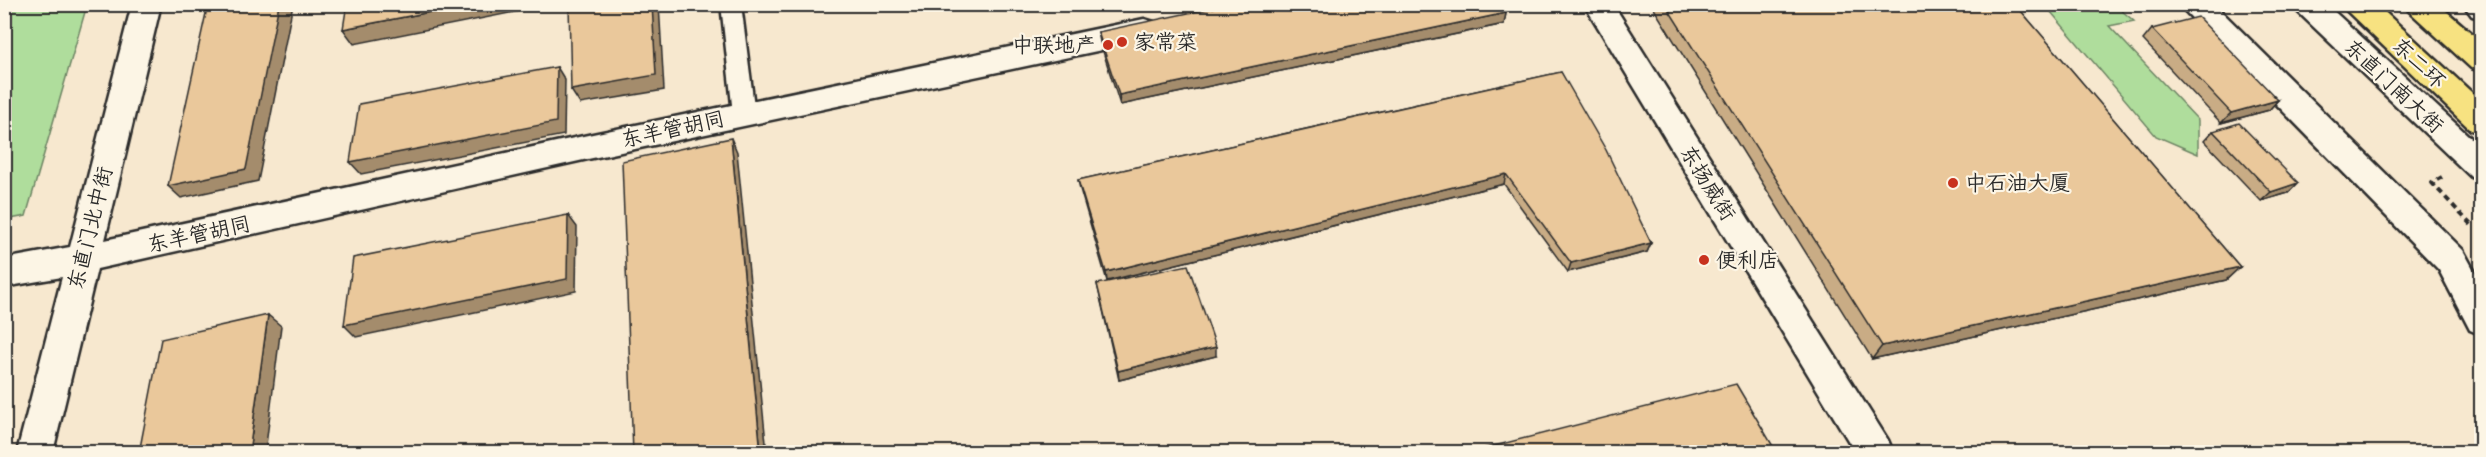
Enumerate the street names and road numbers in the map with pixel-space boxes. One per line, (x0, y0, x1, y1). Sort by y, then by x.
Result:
street label: 东二环 (2384, 33, 2450, 98)
street label: 东直门南大街 (2336, 34, 2448, 142)
street label: 东羊管胡同 (619, 106, 728, 158)
street label: 东扬威街 (1670, 141, 1740, 228)
street label: 东直门北中街 (63, 164, 123, 293)
street label: 东羊管胡同 (145, 211, 254, 263)

